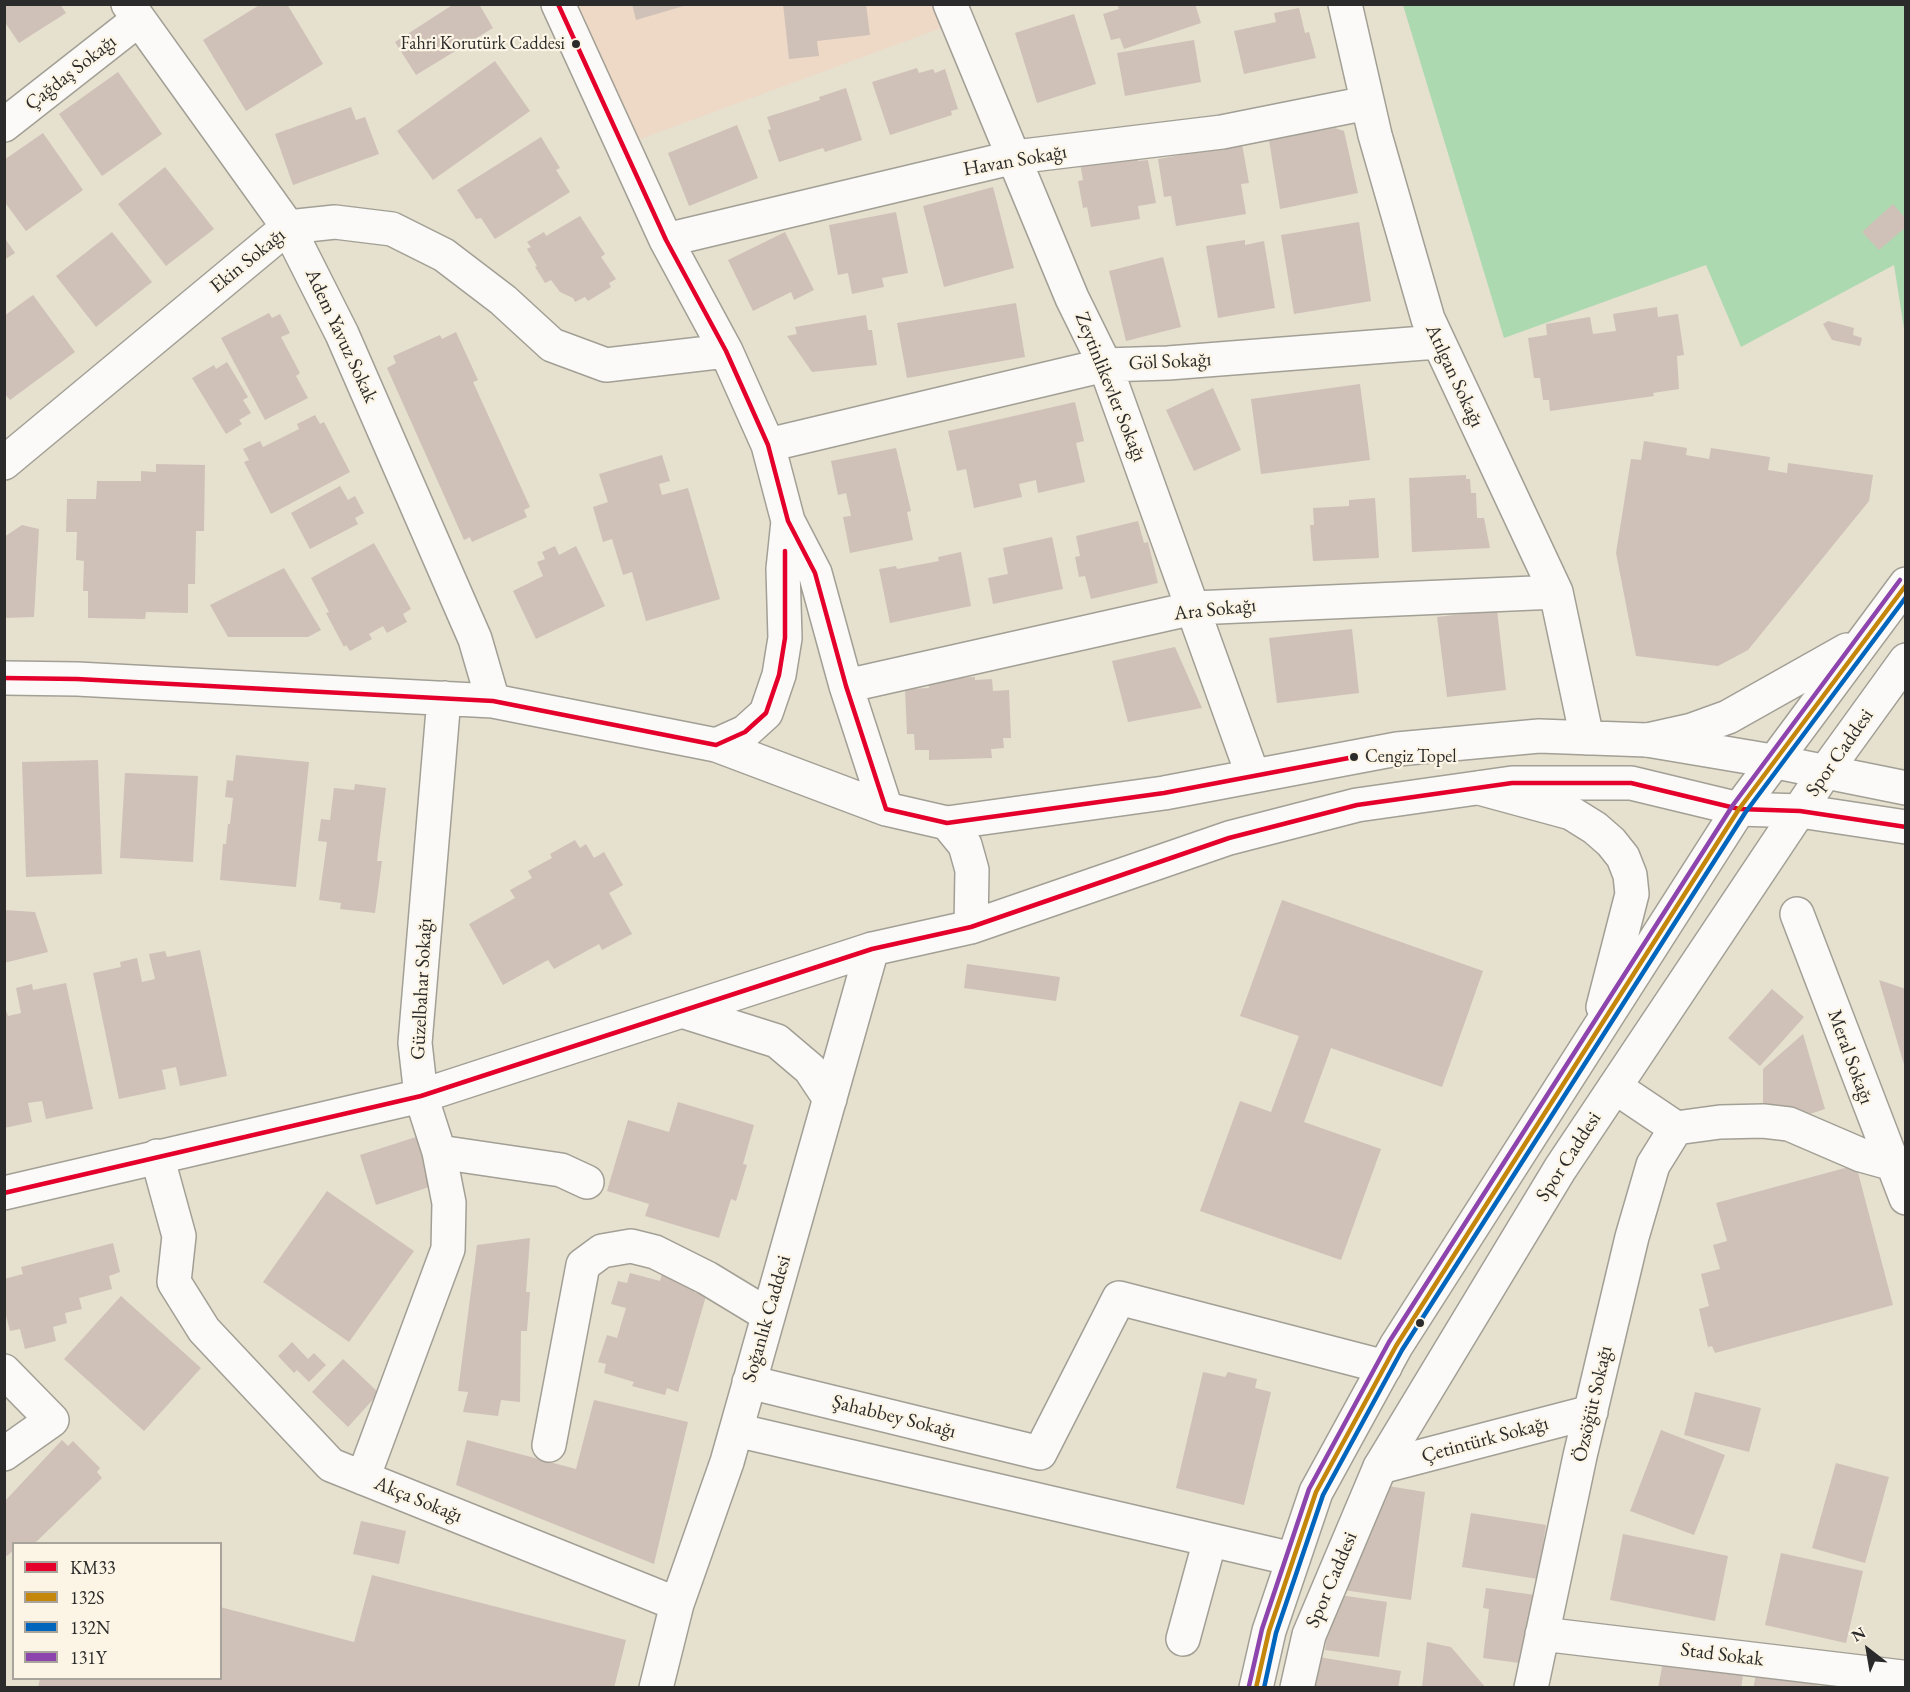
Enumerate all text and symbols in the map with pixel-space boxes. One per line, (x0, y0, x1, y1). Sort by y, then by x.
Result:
street label: Çağdaş Sokağı (21, 30, 121, 116)
place label: Fahri Korutürk Caddesi (401, 33, 565, 55)
marker: Fahri Korutürk Caddesi (570, 38, 582, 50)
street label: Havan Sokağı (961, 140, 1069, 182)
street label: Ekin Sokağı (205, 223, 291, 299)
street label: Adem Yavuz Sokak (299, 265, 383, 407)
street label: Zeytinlikevler Sokağı (1069, 309, 1151, 465)
street label: Atılgan Sokağı (1420, 321, 1488, 431)
street label: Göl Sokağı (1128, 348, 1212, 376)
street label: Ara Sokağı (1173, 594, 1257, 626)
street label: Spor Caddesi (1801, 704, 1879, 802)
place label: Cengiz Topel (1365, 746, 1457, 768)
marker: Cengiz Topel (1348, 751, 1360, 763)
street label: Güzelbahar Sokağı (406, 917, 438, 1061)
street label: Meral Sokağı (1822, 1007, 1878, 1107)
street label: Spor Caddesi (1531, 1108, 1607, 1206)
street label: Soğanlık Caddesi (737, 1253, 797, 1385)
unlabelled marker (1414, 1317, 1426, 1329)
street label: Özsöğüt Sokağı (1568, 1344, 1618, 1464)
street label: Şahabbey Sokağı (830, 1390, 958, 1444)
street label: Çetintürk Sokağı (1419, 1412, 1551, 1468)
street label: Akça Sokağı (370, 1471, 466, 1529)
street label: Spor Caddesi (1301, 1528, 1363, 1632)
legend (12, 1542, 222, 1680)
text: KM33 (70, 1556, 116, 1579)
text: 132S (70, 1586, 104, 1609)
text: 132N (70, 1616, 110, 1639)
north arrow (1838, 1620, 1898, 1680)
text: N (1848, 1622, 1869, 1646)
street label: Stad Sokak (1679, 1638, 1765, 1672)
text: 131Y (70, 1646, 106, 1669)

